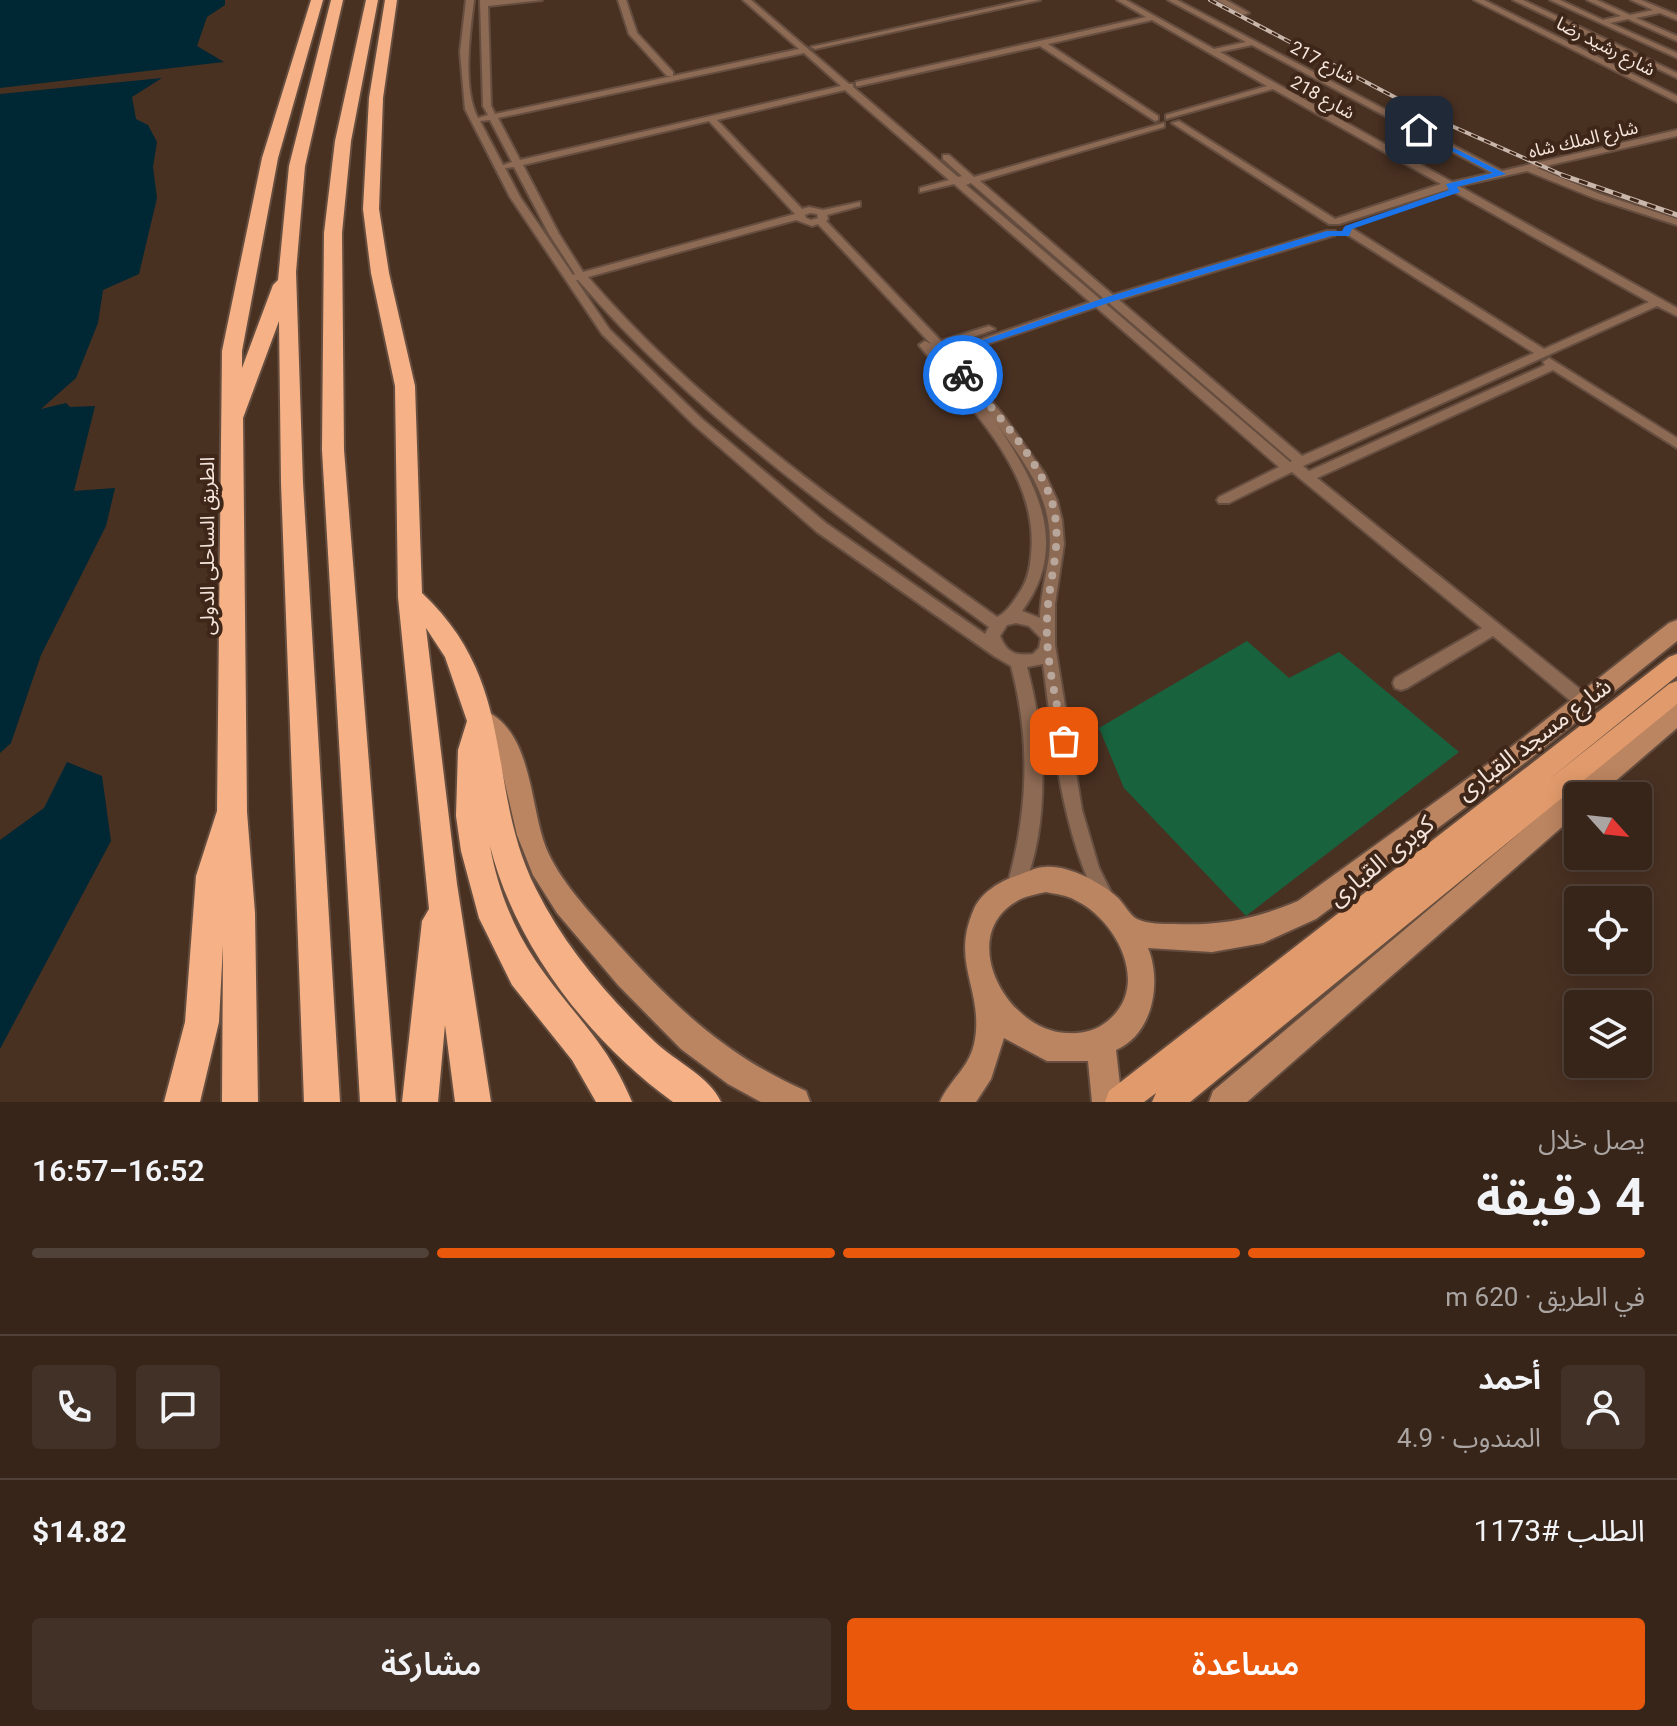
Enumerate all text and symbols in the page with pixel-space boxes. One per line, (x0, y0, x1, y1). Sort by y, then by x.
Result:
street label: شارع رشيد رضا (1551, 12, 1659, 83)
street label: شارع 217 (1285, 36, 1359, 91)
street label: شارع 218 (1285, 71, 1359, 127)
pin (1385, 96, 1453, 164)
icon: home (1397, 108, 1441, 152)
street label: شارع الملك شاه (1526, 116, 1641, 166)
courier (923, 335, 1003, 415)
icon: bike (941, 353, 985, 397)
street label: الطريق الساحلى الدولى (195, 457, 220, 635)
street label: شارع مسجد القبارى (1451, 672, 1618, 808)
pin (1030, 707, 1098, 775)
icon: bag (1042, 719, 1086, 763)
north arrow (1564, 782, 1652, 870)
map controls (1564, 782, 1652, 1078)
street label: كوبرى القبارى (1323, 809, 1440, 912)
button: locate (1564, 886, 1652, 974)
button: layers (1564, 990, 1652, 1078)
text: يصل خلال (1538, 1125, 1645, 1155)
text: 16:52–16:57 (32, 1153, 205, 1188)
text: 4 دقيقة (1476, 1167, 1645, 1228)
text: في الطريق · 620 m (1445, 1282, 1645, 1312)
text: أحمد (1478, 1361, 1541, 1396)
button: phone (32, 1365, 116, 1449)
button: chat (136, 1365, 220, 1449)
button: person (1561, 1365, 1645, 1449)
text: المندوب · 4.9 (1397, 1423, 1541, 1453)
text: الطلب #1173 (1474, 1513, 1645, 1548)
text: $14.82 (32, 1514, 127, 1549)
button: مشاركة (32, 1618, 831, 1710)
button: مساعدة (847, 1618, 1645, 1710)

